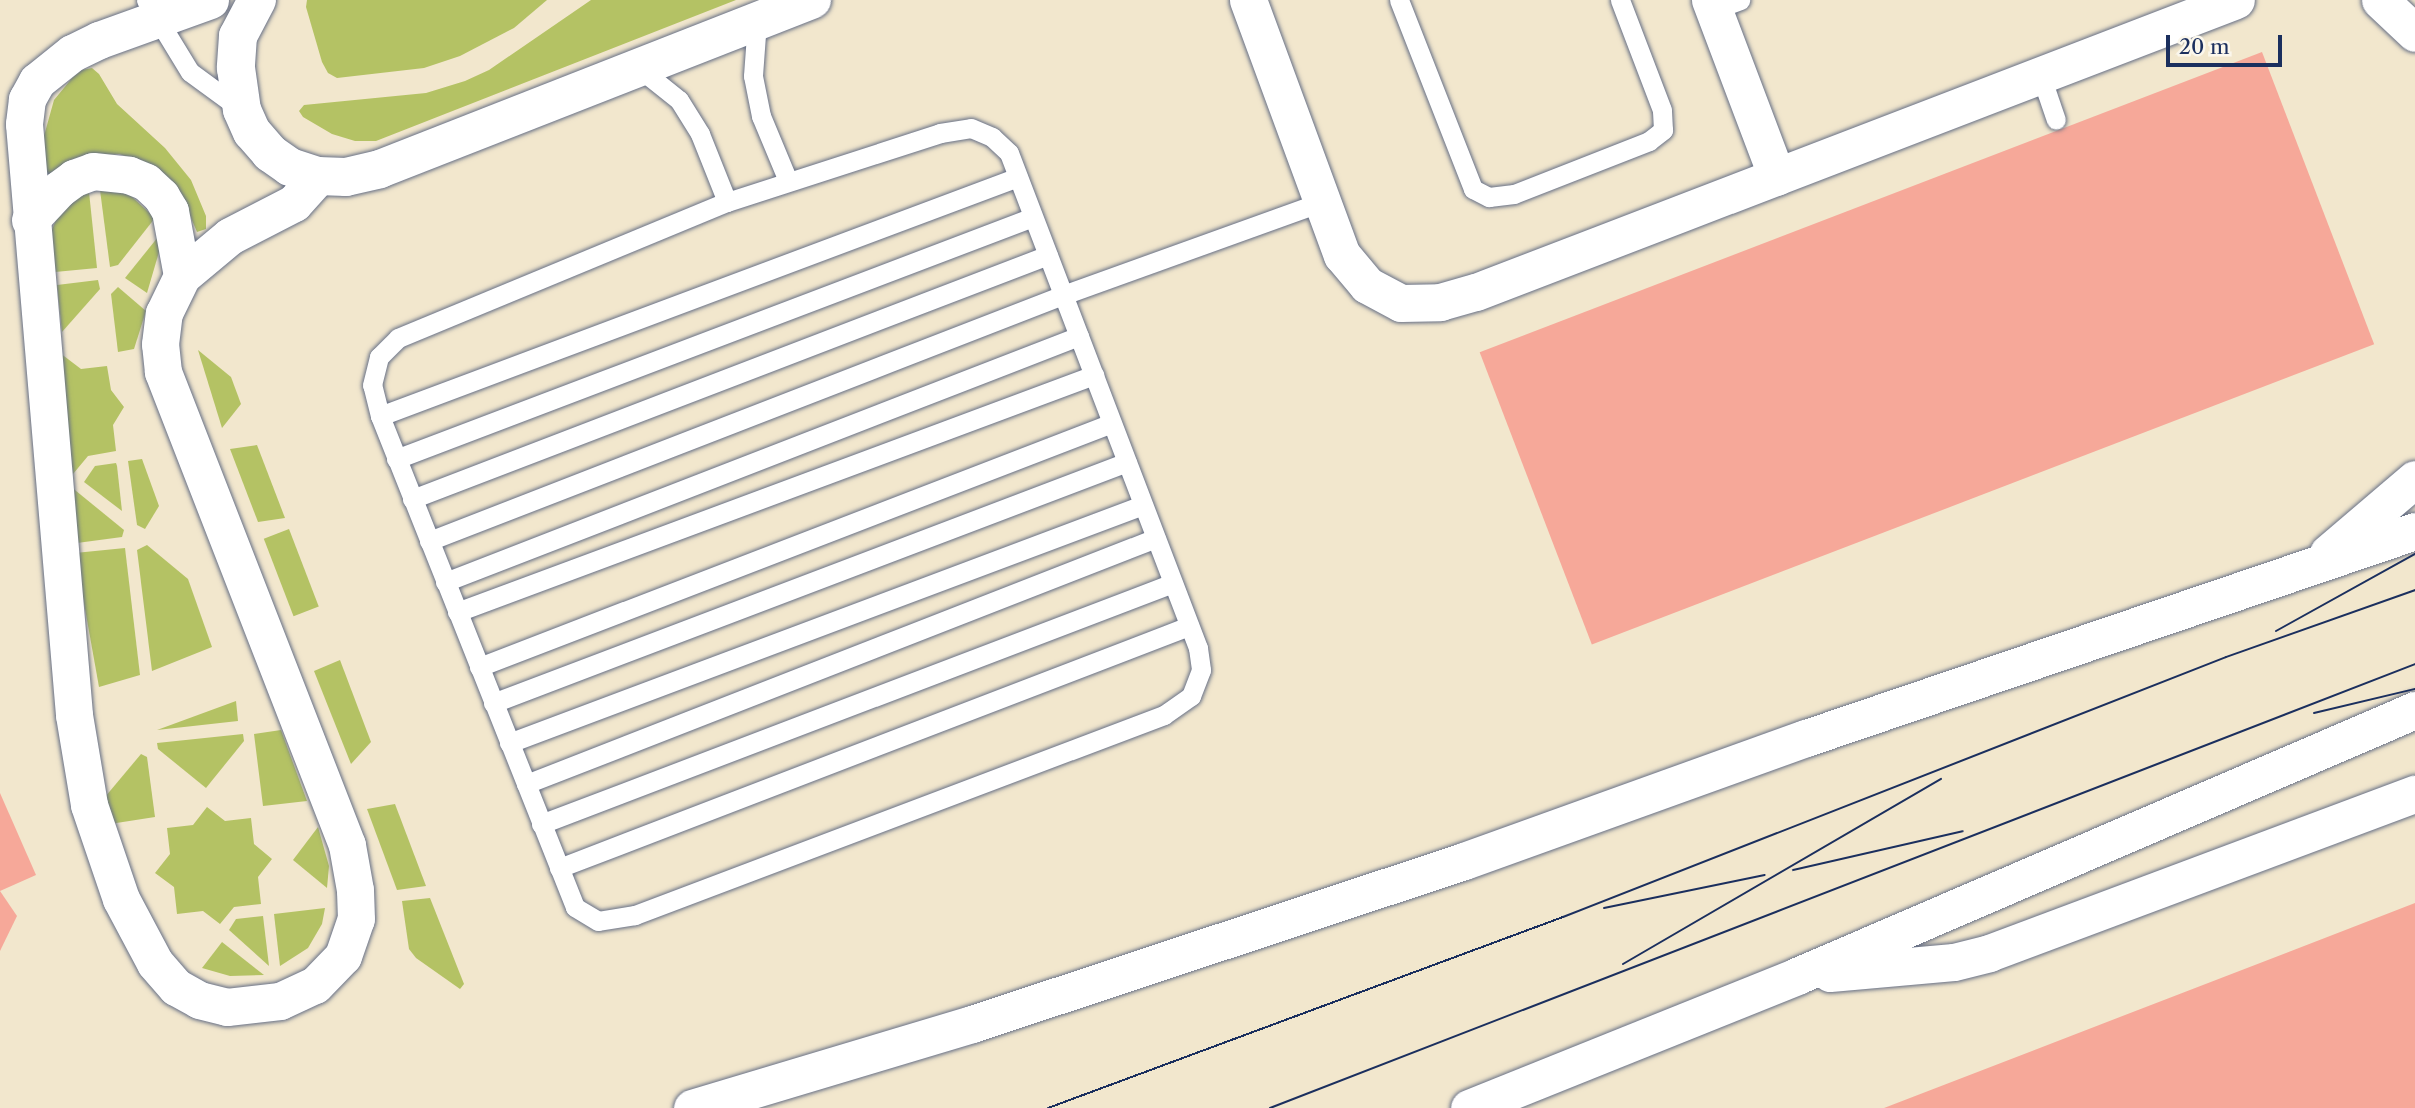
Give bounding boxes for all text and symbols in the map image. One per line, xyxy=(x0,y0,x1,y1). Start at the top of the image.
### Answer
scale bar xyxy=(2170,21,2286,65)
text: 20 m xyxy=(2179,34,2230,59)

